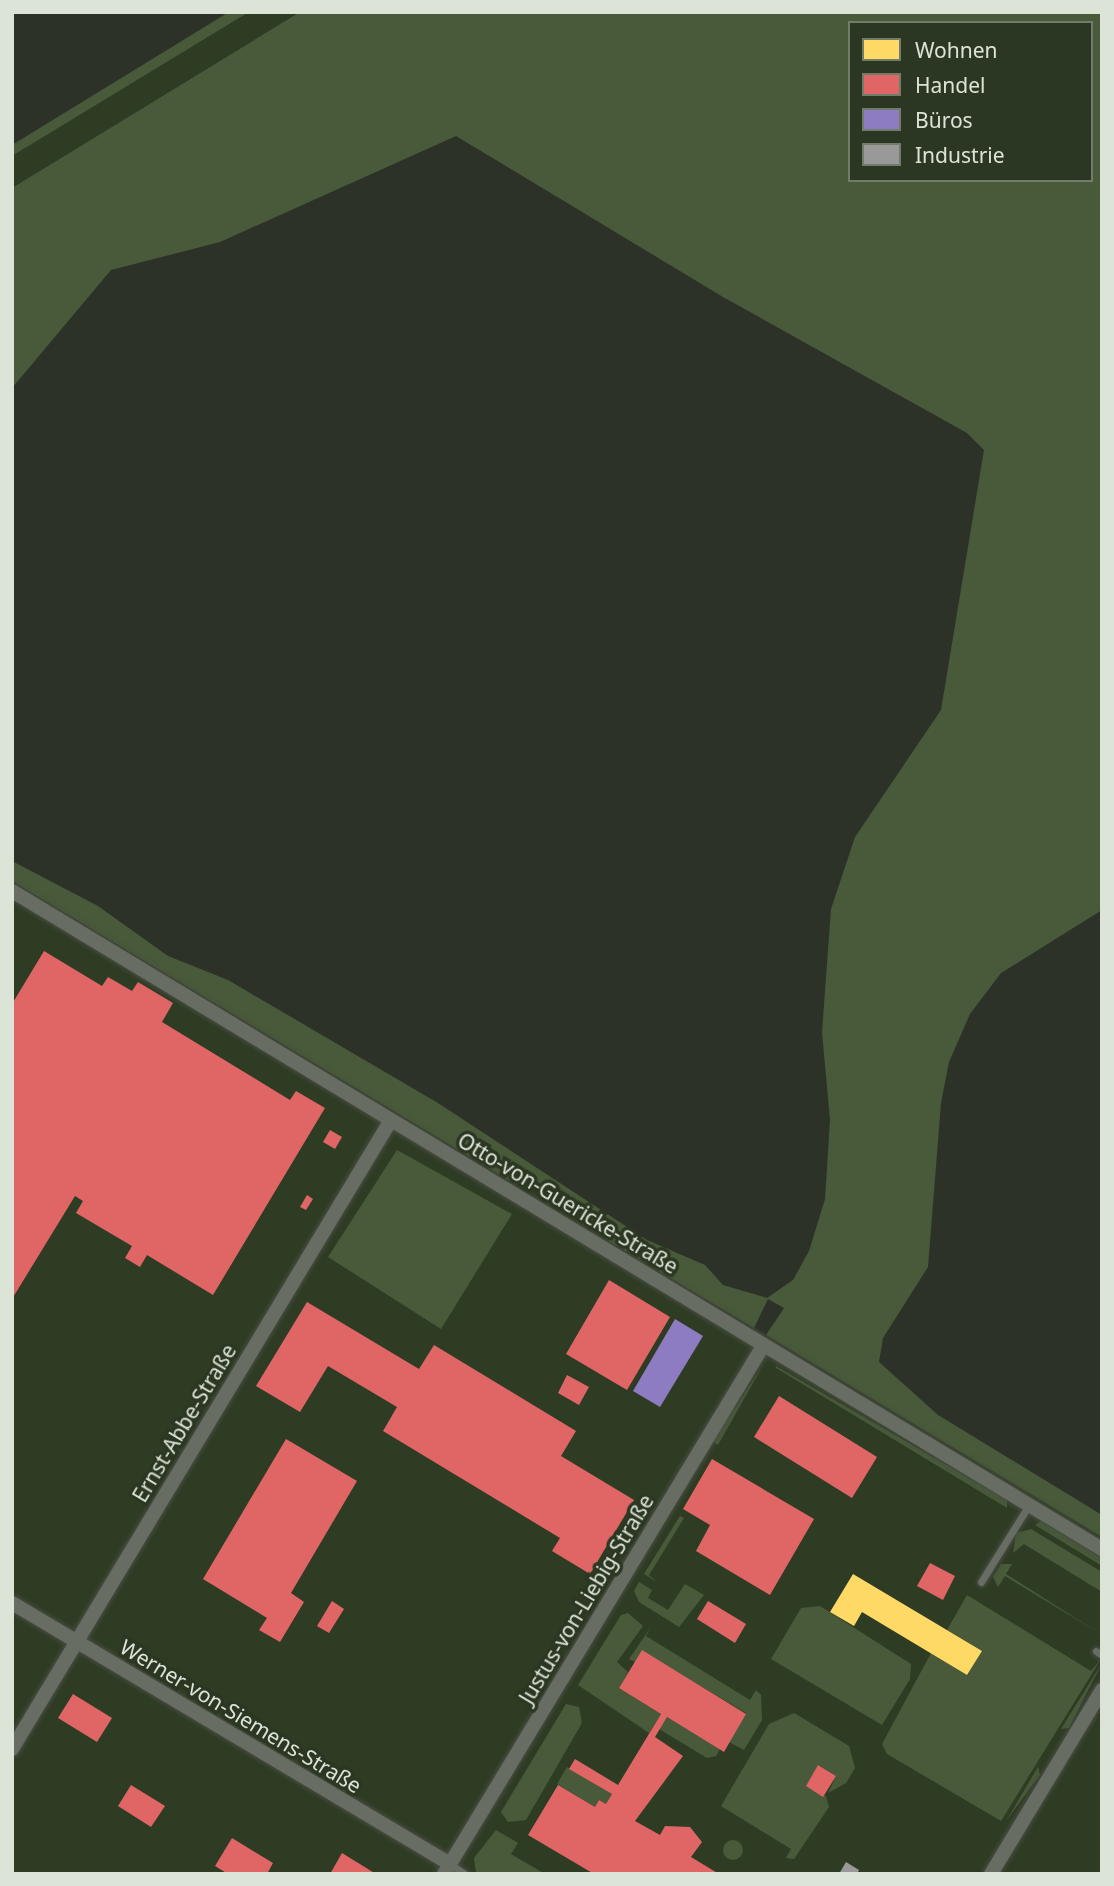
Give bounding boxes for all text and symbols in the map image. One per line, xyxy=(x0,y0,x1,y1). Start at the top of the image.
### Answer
legend xyxy=(848,21,1093,182)
text: Wohnen xyxy=(915,36,998,64)
text: Handel xyxy=(915,71,986,99)
text: Büros xyxy=(915,106,973,134)
text: Industrie xyxy=(915,141,1005,169)
street label: Otto-von-Guericke-Straße xyxy=(453,1127,683,1279)
street label: Ernst-Abbe-Straße xyxy=(127,1339,241,1507)
street label: Justus-von-Liebig-Straße xyxy=(513,1490,659,1708)
street label: Werner-von-Siemens-Straße xyxy=(116,1634,366,1798)

